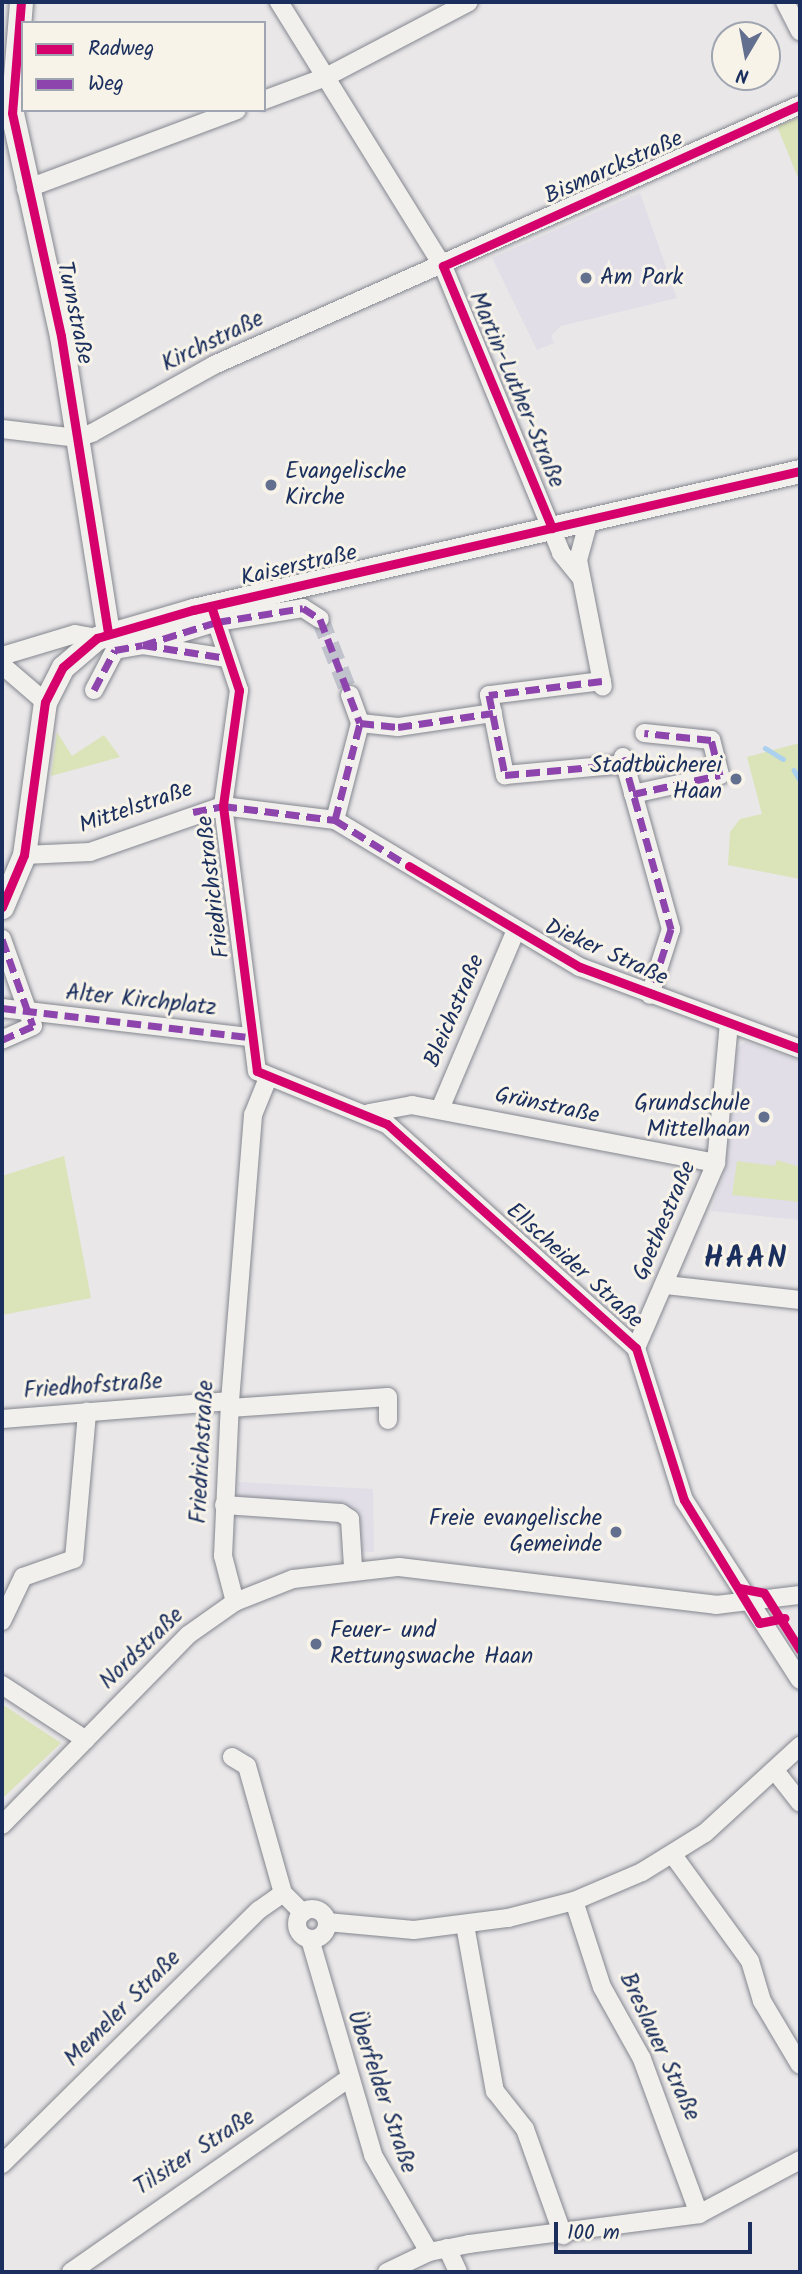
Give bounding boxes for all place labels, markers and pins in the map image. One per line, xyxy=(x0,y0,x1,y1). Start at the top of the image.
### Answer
place label: Am Park xyxy=(600,264,683,292)
marker: Am Park xyxy=(578,270,594,286)
place label: Evangelische Kirche xyxy=(285,458,406,512)
marker: Evangelische Kirche xyxy=(263,477,279,493)
place label: Stadtbücherei Haan xyxy=(590,752,722,806)
marker: Stadtbücherei Haan xyxy=(728,771,744,787)
place label: Grundschule Mittelhaan xyxy=(634,1090,750,1144)
marker: Grundschule Mittelhaan xyxy=(756,1109,772,1125)
place label: Freie evangelische Gemeinde xyxy=(429,1505,602,1559)
marker: Freie evangelische Gemeinde xyxy=(608,1524,624,1540)
place label: Feuer- und Rettungswache Haan xyxy=(330,1617,533,1671)
marker: Feuer- und Rettungswache Haan xyxy=(308,1636,324,1652)

